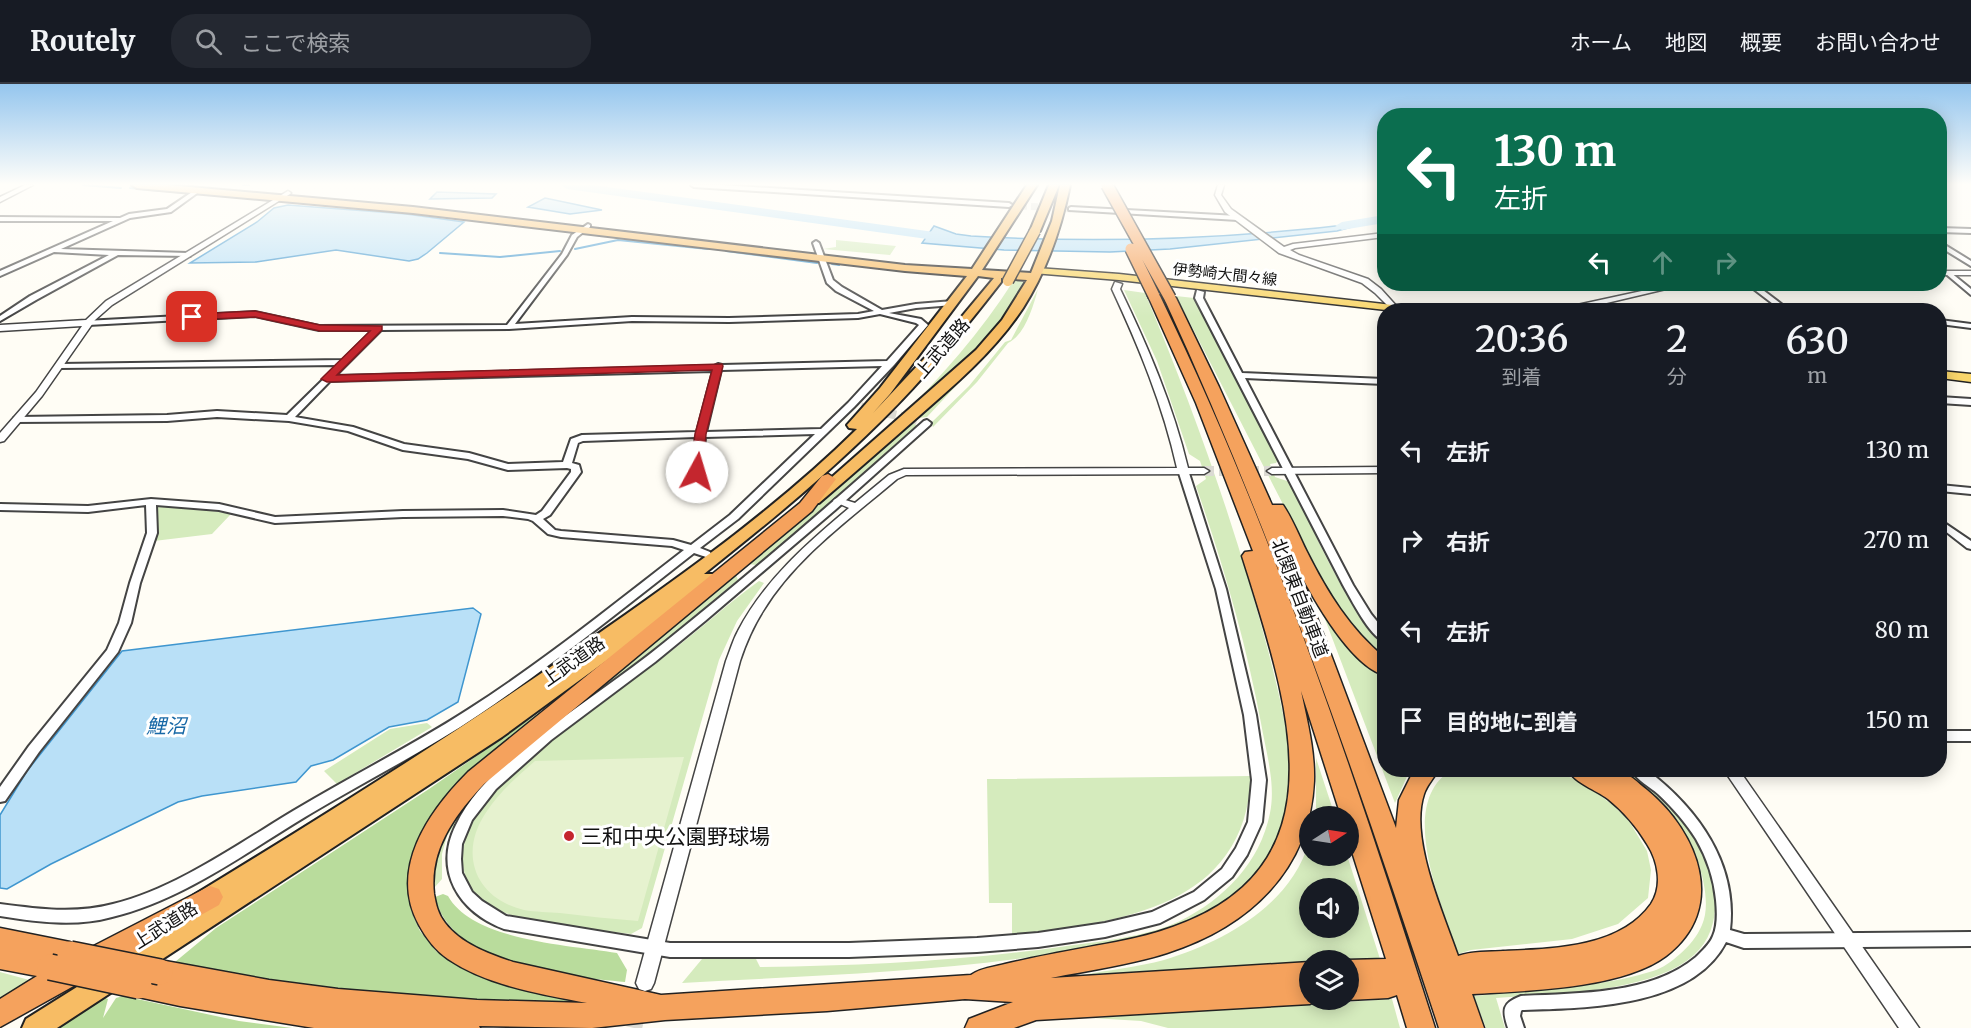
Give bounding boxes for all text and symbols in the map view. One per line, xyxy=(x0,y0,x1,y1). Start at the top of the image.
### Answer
search box xyxy=(171,14,591,68)
text: Routely xyxy=(30,23,135,59)
icon: search xyxy=(192,25,225,58)
text: ここで検索 xyxy=(240,29,350,57)
text: ホーム xyxy=(1570,29,1632,56)
text: 地図 xyxy=(1665,29,1707,56)
text: 概要 xyxy=(1740,29,1782,56)
text: お問い合わせ xyxy=(1815,29,1941,56)
text: 130 m xyxy=(1494,125,1616,177)
icon: left xyxy=(1395,132,1473,210)
text: 左折 xyxy=(1494,181,1548,215)
icon: left xyxy=(1583,246,1616,279)
icon: ahead xyxy=(1646,246,1679,279)
icon: right xyxy=(1709,246,1742,279)
street label: 伊勢崎大間々線 xyxy=(1172,259,1278,289)
pin xyxy=(166,291,217,342)
icon: arrive xyxy=(175,300,208,333)
street label: 上武道路 xyxy=(910,313,974,383)
text: 20:36 xyxy=(1475,317,1568,362)
text: 2 xyxy=(1666,317,1688,362)
text: 630 xyxy=(1786,319,1849,364)
text: m xyxy=(1807,363,1827,388)
text: 到着 xyxy=(1502,364,1542,389)
text: 分 xyxy=(1667,364,1687,389)
icon: left xyxy=(1395,434,1428,467)
text: 130 m xyxy=(1866,436,1929,464)
text: 左折 xyxy=(1446,438,1490,466)
position arrow xyxy=(665,440,729,504)
icon: right xyxy=(1395,524,1428,557)
text: 270 m xyxy=(1863,526,1929,554)
text: 右折 xyxy=(1446,528,1490,556)
street label: 北関東自動車道 xyxy=(1267,535,1333,661)
icon: left xyxy=(1395,614,1428,647)
text: 80 m xyxy=(1875,616,1929,644)
text: 左折 xyxy=(1446,618,1490,646)
street label: 上武道路 xyxy=(537,631,609,691)
icon: arrive xyxy=(1395,704,1428,737)
text: 150 m xyxy=(1866,706,1929,734)
text: 目的地に到着 xyxy=(1446,708,1578,736)
water label: 鯉沼 xyxy=(146,713,189,738)
north arrow xyxy=(1299,806,1359,866)
map controls xyxy=(1299,806,1359,1010)
place label: 三和中央公園野球場 xyxy=(581,823,770,850)
marker: 三和中央公園野球場 xyxy=(562,829,576,843)
button: sound xyxy=(1299,878,1359,938)
street label: 上武道路 xyxy=(128,896,202,954)
button: layers xyxy=(1299,950,1359,1010)

